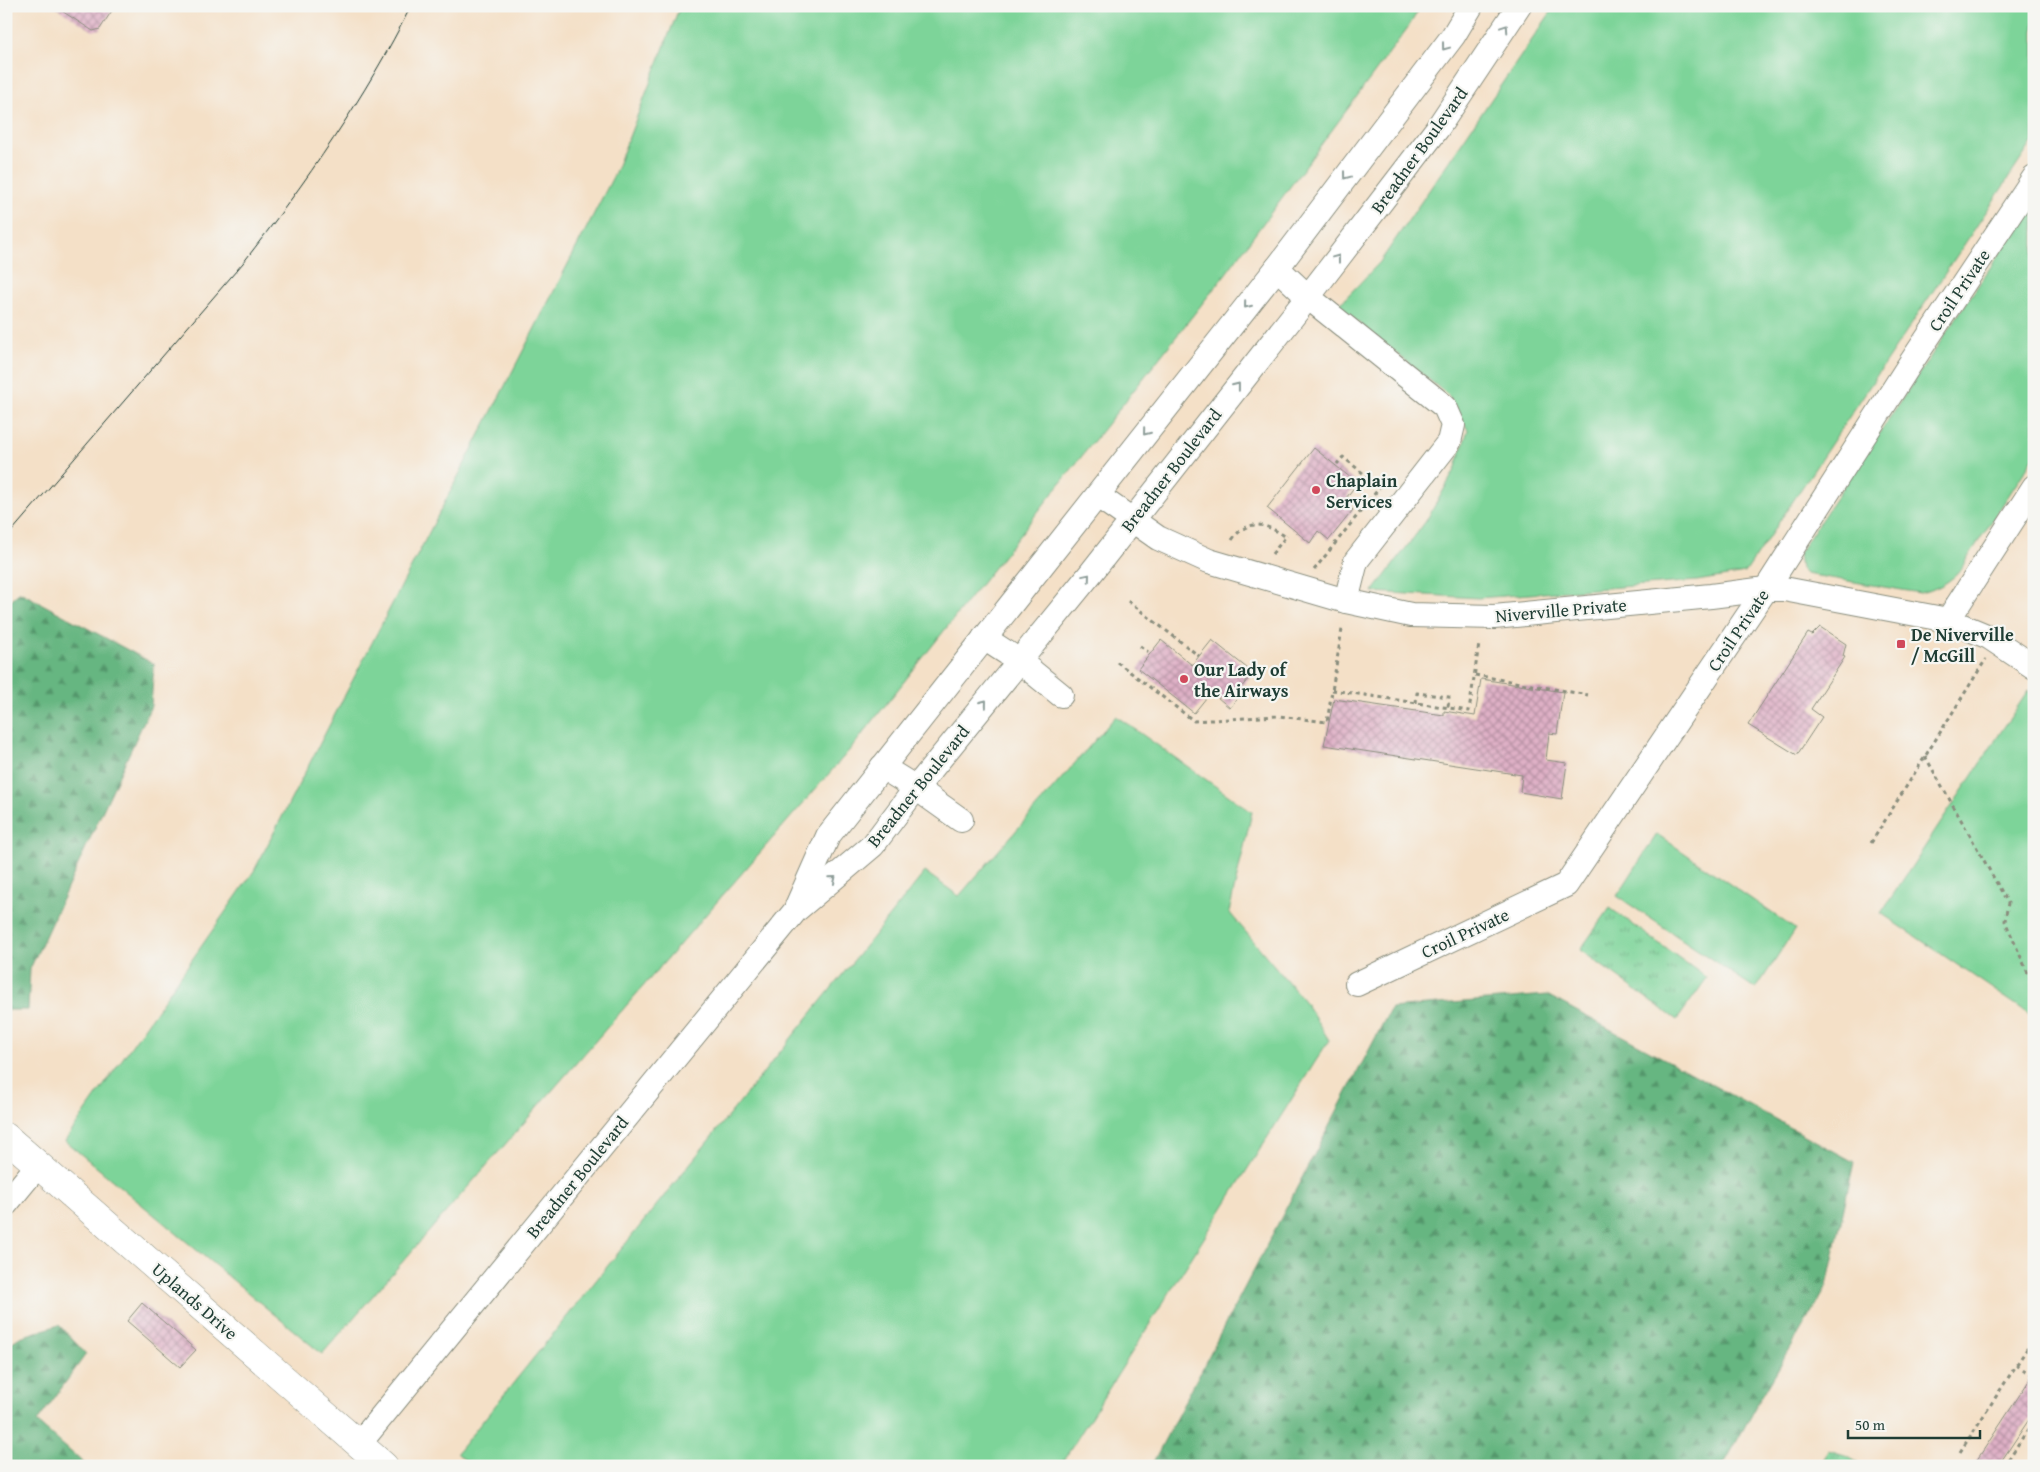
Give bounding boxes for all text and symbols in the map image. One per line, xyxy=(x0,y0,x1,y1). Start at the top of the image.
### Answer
one-way arrow xyxy=(1499,24,1508,34)
one-way arrow xyxy=(1442,41,1450,50)
street label: Breadner Boulevard xyxy=(1364,81,1474,219)
one-way arrow xyxy=(1344,170,1352,179)
street label: Croil Private xyxy=(1921,243,1997,337)
one-way arrow xyxy=(1332,255,1340,264)
one-way arrow xyxy=(1245,299,1253,308)
one-way arrow xyxy=(1231,382,1240,392)
street label: Breadner Boulevard xyxy=(1114,402,1228,538)
one-way arrow xyxy=(1143,426,1151,435)
place label: Chaplain Services xyxy=(1326,467,1398,515)
marker: Chaplain Services xyxy=(1310,484,1322,496)
one-way arrow xyxy=(1081,574,1090,583)
street label: Croil Private xyxy=(1700,583,1776,677)
street label: Niverville Private xyxy=(1494,591,1628,629)
place label: De Niverville / McGill xyxy=(1911,621,2014,669)
marker: De Niverville / McGill xyxy=(1895,638,1907,650)
place label: Our Lady of the Airways xyxy=(1194,656,1289,704)
marker: Our Lady of the Airways xyxy=(1178,673,1190,685)
one-way arrow xyxy=(978,700,986,709)
street label: Breadner Boulevard xyxy=(860,719,976,853)
one-way arrow xyxy=(827,876,836,884)
street label: Croil Private xyxy=(1417,901,1513,965)
street label: Breadner Boulevard xyxy=(519,1110,635,1244)
street label: Uplands Drive xyxy=(146,1256,244,1346)
scale bar xyxy=(1848,1407,1980,1439)
text: 50 m xyxy=(1855,1414,1886,1435)

